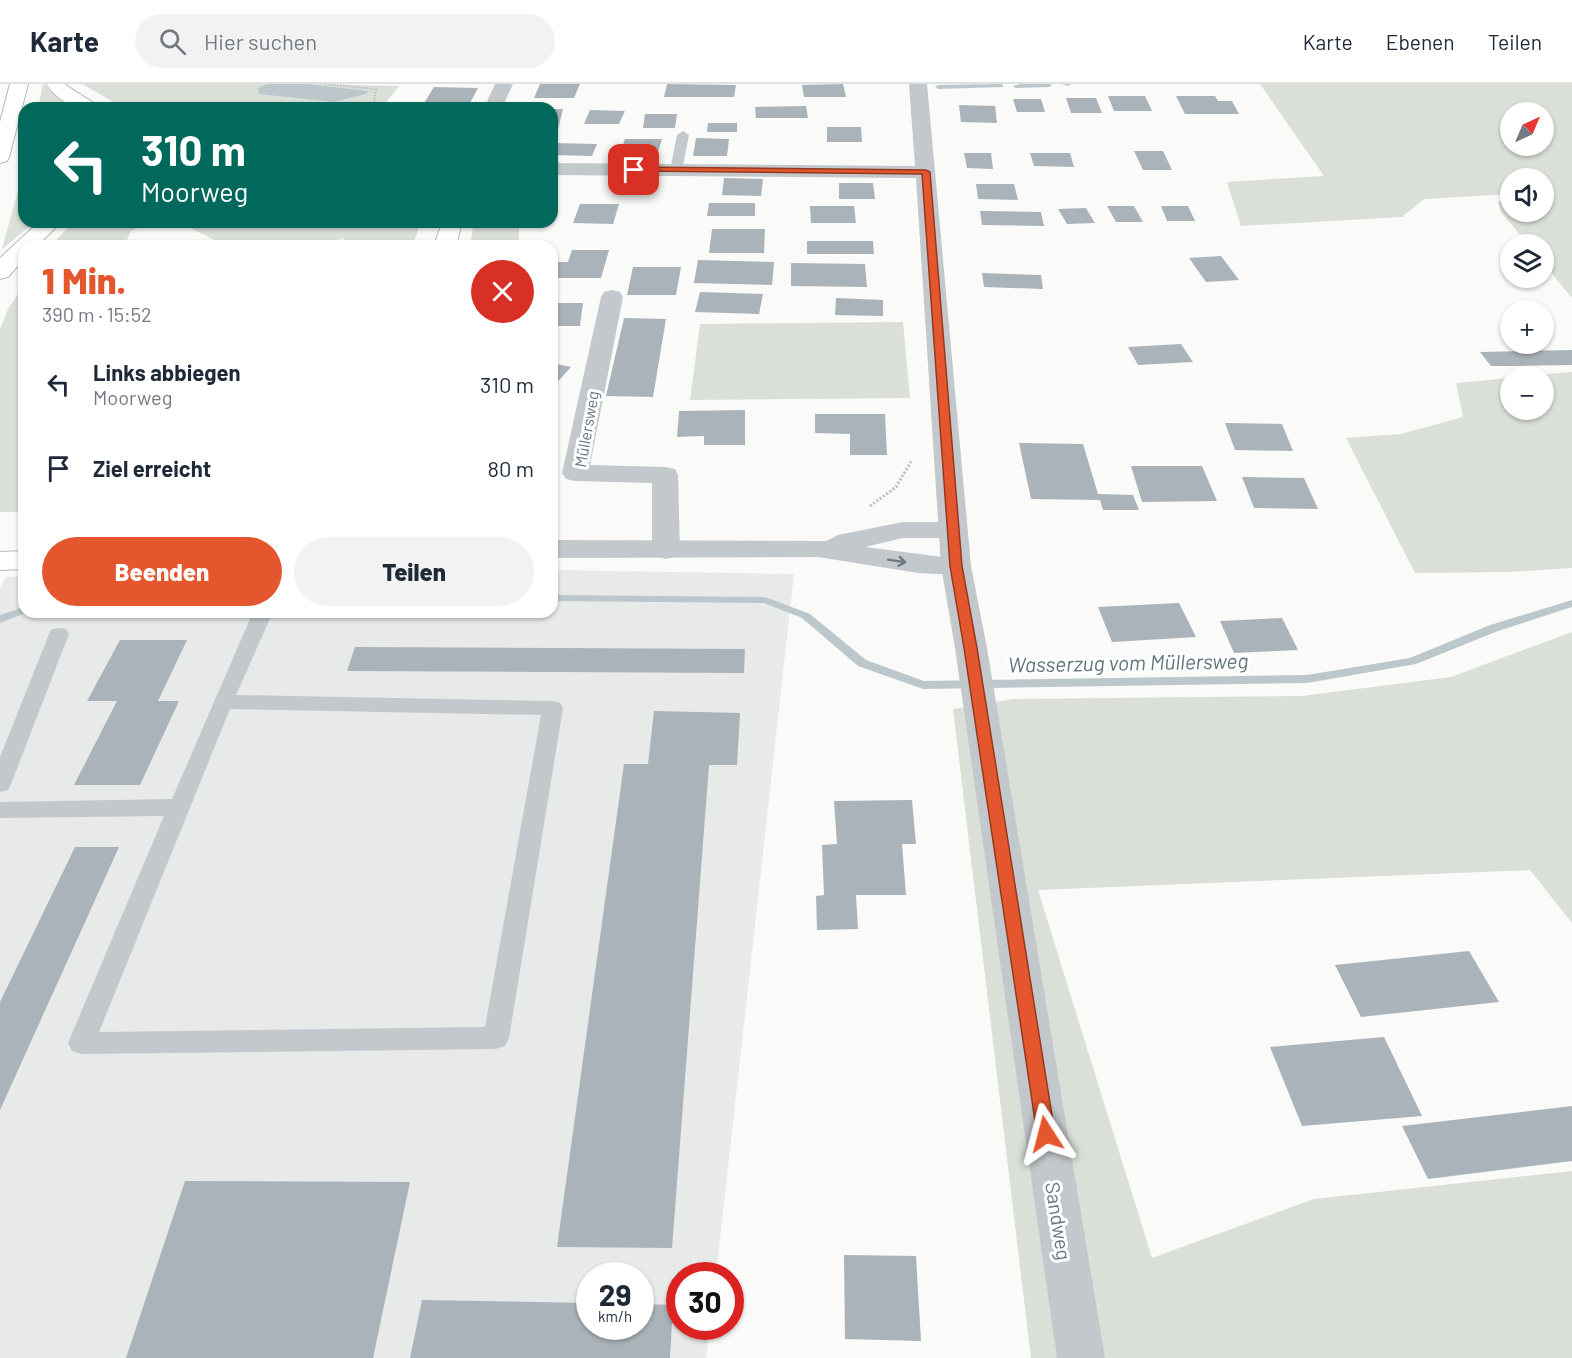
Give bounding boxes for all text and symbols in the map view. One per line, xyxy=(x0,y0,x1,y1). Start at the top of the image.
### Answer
search box xyxy=(135,14,555,68)
text: Karte xyxy=(30,24,99,58)
icon: search xyxy=(156,25,189,58)
text: Hier suchen xyxy=(204,28,317,54)
text: Karte xyxy=(1303,29,1353,54)
text: Ebenen xyxy=(1386,29,1455,54)
text: Teilen xyxy=(1488,29,1542,54)
north arrow xyxy=(1500,102,1554,156)
map controls xyxy=(1500,102,1554,420)
text: 310 m xyxy=(141,124,246,174)
icon: left xyxy=(42,126,120,204)
pin xyxy=(608,144,659,195)
icon: arrive xyxy=(617,153,650,186)
button: sound xyxy=(1500,168,1554,222)
text: Moorweg xyxy=(141,175,248,207)
button: layers xyxy=(1500,234,1554,288)
text: 1 Min. xyxy=(42,258,126,301)
button: close xyxy=(471,260,534,323)
button: + xyxy=(1500,300,1554,354)
text: 390 m · 15:52 xyxy=(42,302,152,326)
text: Links abbiegen xyxy=(93,359,241,385)
button: − xyxy=(1500,366,1554,420)
icon: left xyxy=(42,368,75,401)
text: 310 m xyxy=(480,371,534,397)
text: Moorweg xyxy=(93,385,172,409)
street label: Müllersweg xyxy=(570,389,602,469)
icon: arrive xyxy=(42,452,75,485)
text: Ziel erreicht xyxy=(93,455,211,481)
text: 80 m xyxy=(488,455,534,481)
button: Beenden xyxy=(42,537,282,606)
button: Teilen xyxy=(294,537,534,606)
one-way arrow xyxy=(886,555,906,566)
water label: Wasserzug vom Müllersweg xyxy=(1008,647,1248,677)
position arrow xyxy=(1014,1102,1078,1166)
street label: Sandweg xyxy=(1041,1180,1077,1262)
speed limit sign: 30 xyxy=(666,1262,744,1340)
text: 29 xyxy=(599,1276,631,1312)
text: km/h xyxy=(598,1307,632,1325)

